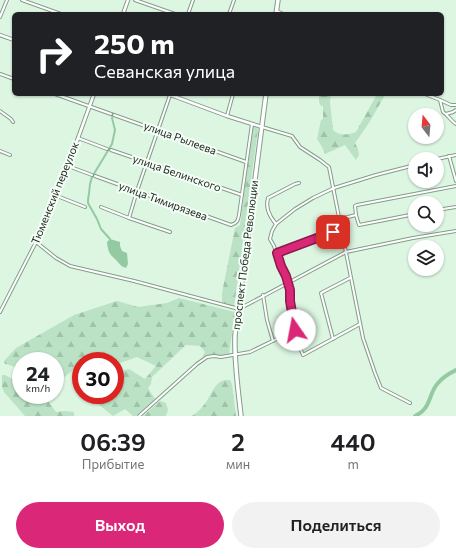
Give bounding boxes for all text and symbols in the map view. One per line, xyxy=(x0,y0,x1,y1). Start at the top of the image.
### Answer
text: 250 m xyxy=(94,26,175,60)
icon: right xyxy=(28,28,80,80)
text: Севанская улица xyxy=(94,60,235,82)
north arrow xyxy=(408,108,444,144)
map controls xyxy=(408,108,444,276)
street label: улица Рылеева xyxy=(142,118,218,157)
street label: Тюменский переулок xyxy=(28,140,81,246)
street label: улица Белинского xyxy=(131,151,224,194)
button: sound xyxy=(408,152,444,188)
street label: улица Тимирязева xyxy=(117,178,209,223)
street label: проспект Победа Революции xyxy=(229,179,260,331)
button: search xyxy=(408,196,444,232)
pin xyxy=(316,215,350,249)
icon: arrive xyxy=(322,221,344,243)
button: layers xyxy=(408,240,444,276)
position arrow xyxy=(274,309,316,351)
speed limit sign: 30 xyxy=(72,352,124,404)
text: 24 xyxy=(26,361,50,385)
text: km/h xyxy=(26,382,50,394)
text: 06:39 xyxy=(80,427,146,456)
text: 2 xyxy=(231,427,245,456)
text: 440 xyxy=(331,427,376,456)
text: Прибытие xyxy=(82,456,144,472)
text: мин xyxy=(226,456,250,472)
text: m xyxy=(347,456,359,472)
button: Выход xyxy=(16,502,224,548)
button: Поделиться xyxy=(232,502,440,548)

